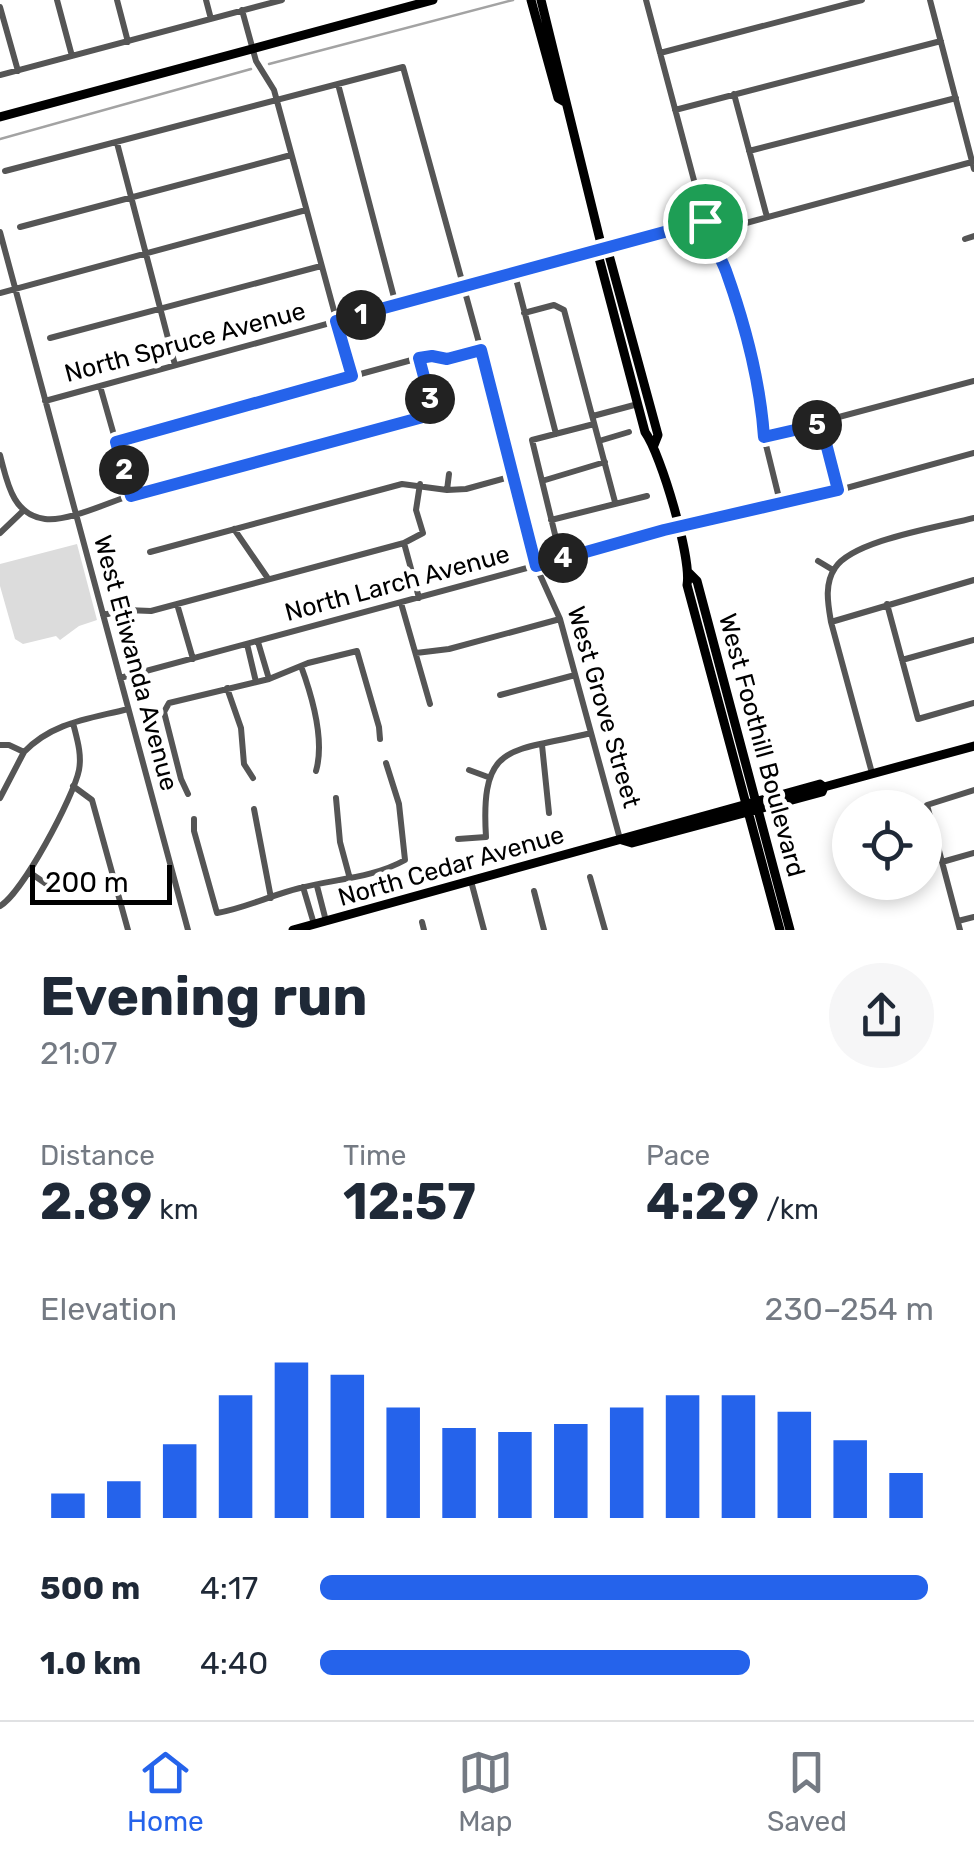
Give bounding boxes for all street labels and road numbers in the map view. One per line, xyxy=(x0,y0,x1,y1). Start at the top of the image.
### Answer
street label: North Spruce Avenue xyxy=(61,296,309,388)
street label: West Etiwanda Avenue xyxy=(88,532,184,794)
street label: North Larch Avenue xyxy=(281,539,513,627)
street label: West Grove Street xyxy=(561,603,647,811)
street label: West Foothill Boulevard xyxy=(713,610,811,880)
street label: North Cedar Avenue xyxy=(335,820,567,912)

